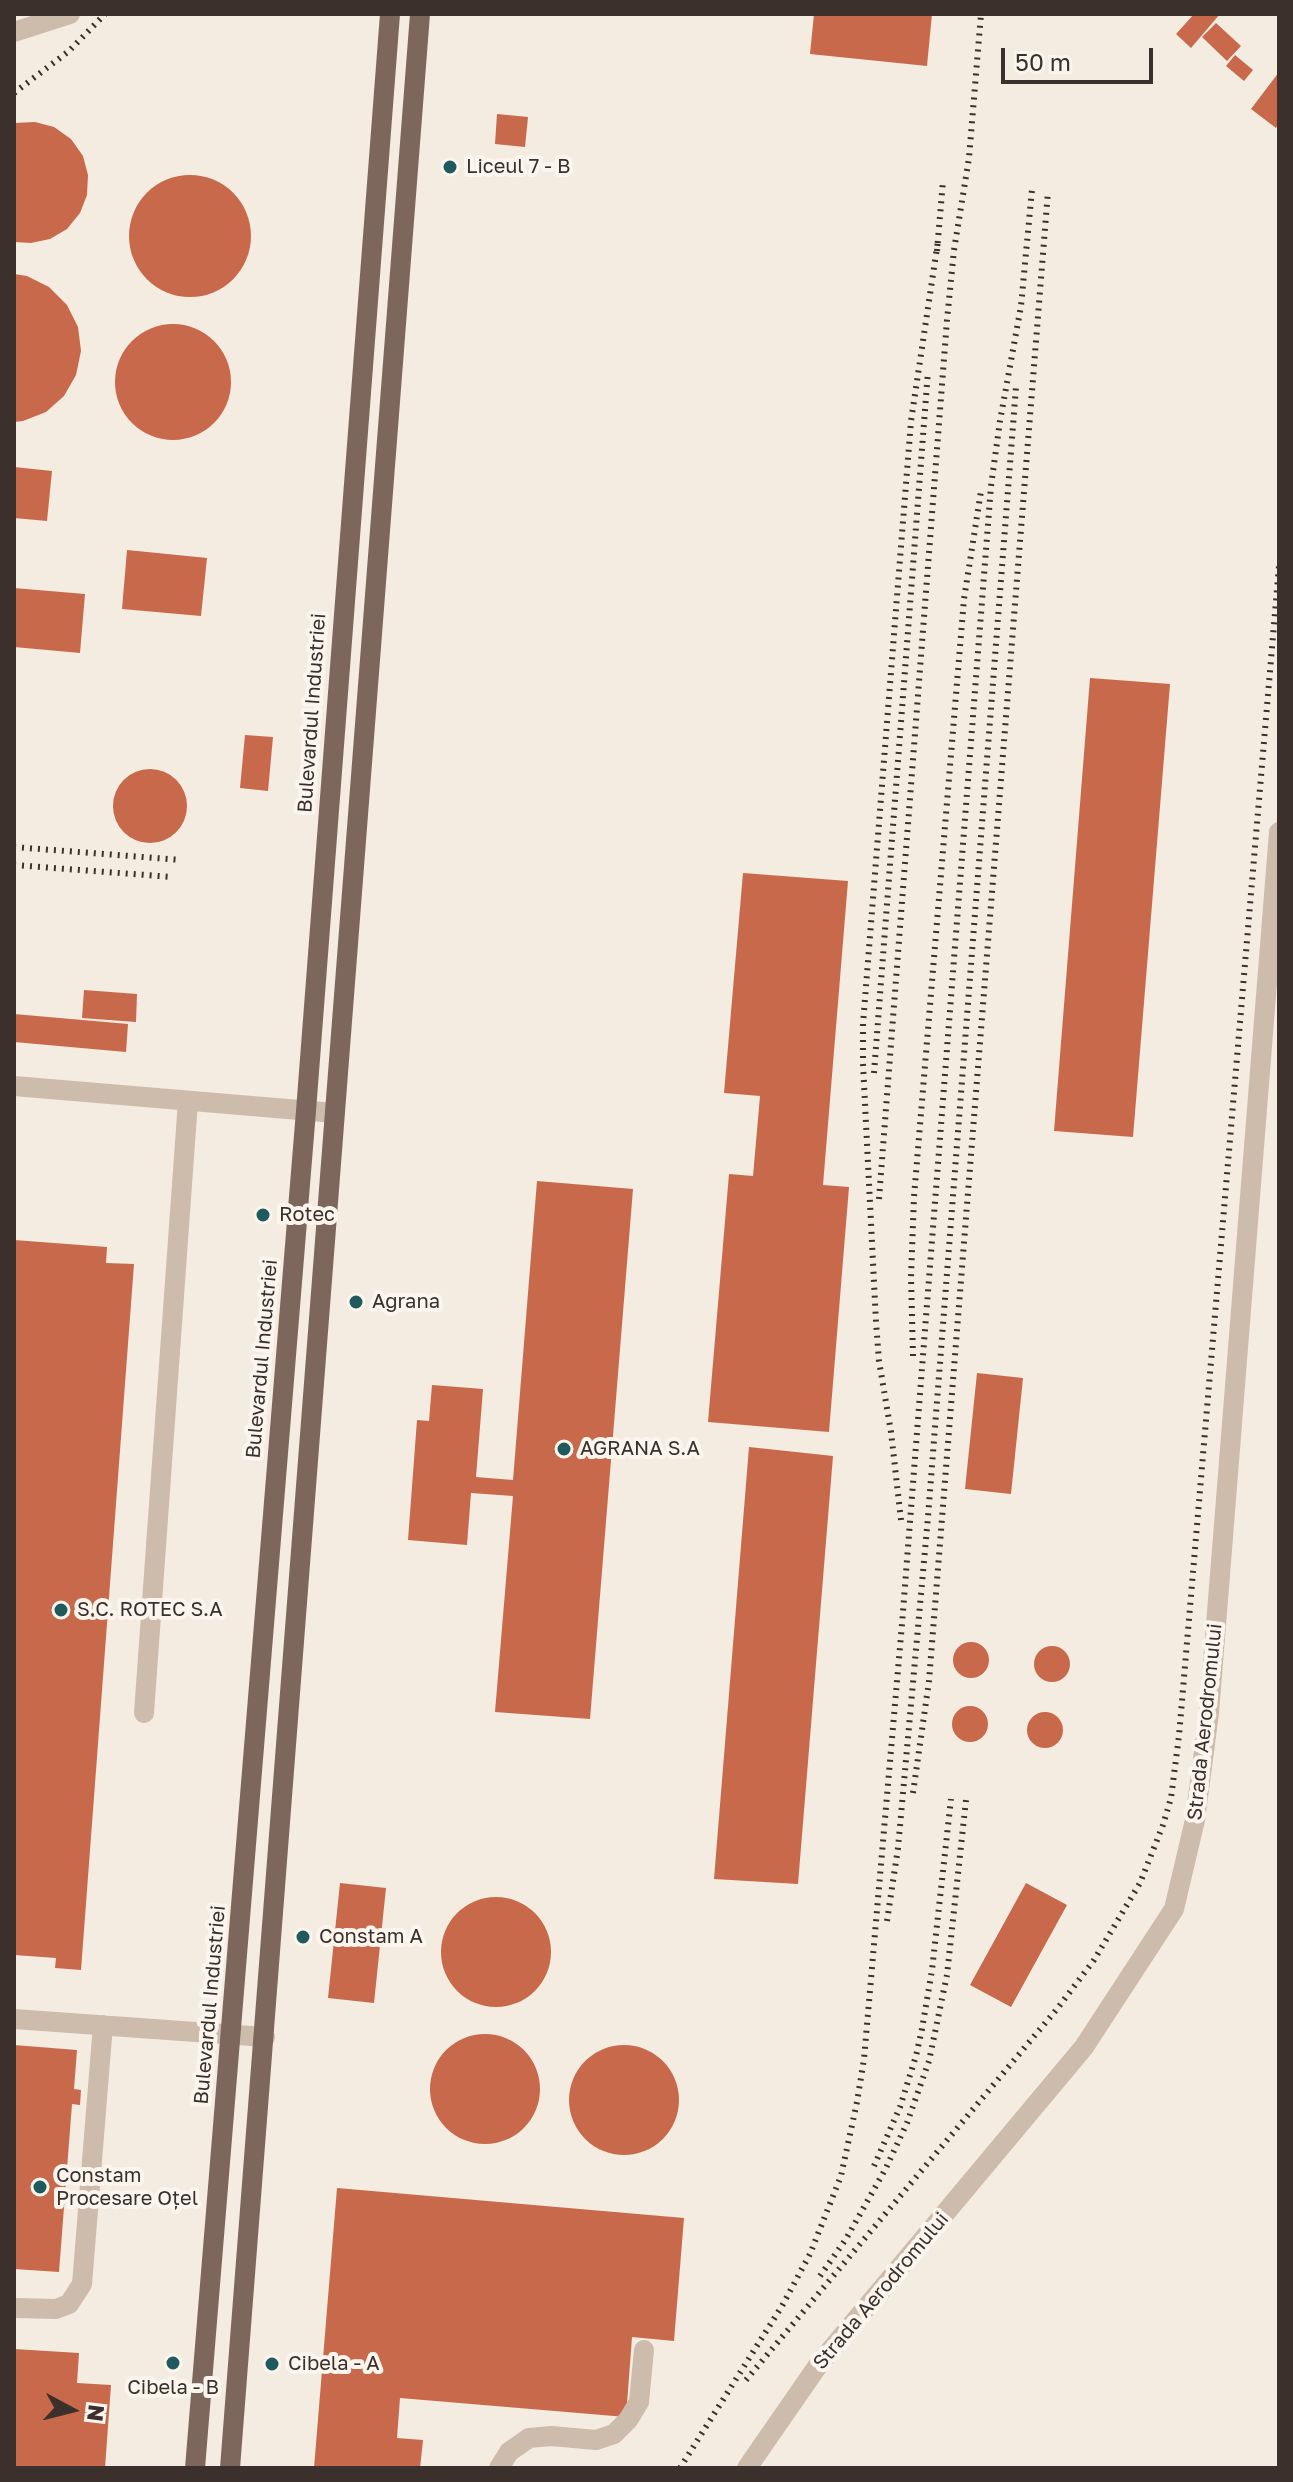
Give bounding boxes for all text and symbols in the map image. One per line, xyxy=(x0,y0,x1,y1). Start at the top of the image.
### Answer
scale bar xyxy=(1005,32,1157,82)
text: 50 m xyxy=(1015,47,1071,76)
place label: Liceul 7 - B xyxy=(466,155,570,179)
marker: Liceul 7 - B xyxy=(441,158,459,176)
street label: Bulevardul Industriei xyxy=(293,612,331,814)
place label: Rotec xyxy=(279,1203,335,1227)
marker: Rotec xyxy=(254,1206,272,1224)
street label: Bulevardul Industriei xyxy=(241,1258,283,1460)
place label: Agrana xyxy=(372,1290,440,1314)
marker: Agrana xyxy=(347,1293,365,1311)
place label: AGRANA S.A xyxy=(580,1437,700,1461)
marker: AGRANA S.A xyxy=(555,1440,573,1458)
place label: S.C. ROTEC S.A xyxy=(77,1598,223,1622)
marker: S.C. ROTEC S.A xyxy=(52,1601,70,1619)
street label: Strada Aerodromului xyxy=(1183,1622,1227,1822)
street label: Bulevardul Industriei xyxy=(189,1904,231,2106)
place label: Constam A xyxy=(319,1925,423,1949)
marker: Constam A xyxy=(294,1928,312,1946)
place label: Constam Procesare Oțel xyxy=(56,2164,198,2211)
marker: Constam Procesare Oțel xyxy=(31,2178,49,2196)
street label: Strada Aerodromului xyxy=(808,2208,954,2374)
place label: Cibela - A xyxy=(288,2352,380,2376)
marker: Cibela - B xyxy=(164,2354,182,2372)
marker: Cibela - A xyxy=(263,2355,281,2373)
north arrow xyxy=(32,2370,112,2450)
place label: Cibela - B xyxy=(127,2376,219,2400)
text: N xyxy=(82,2403,111,2423)

